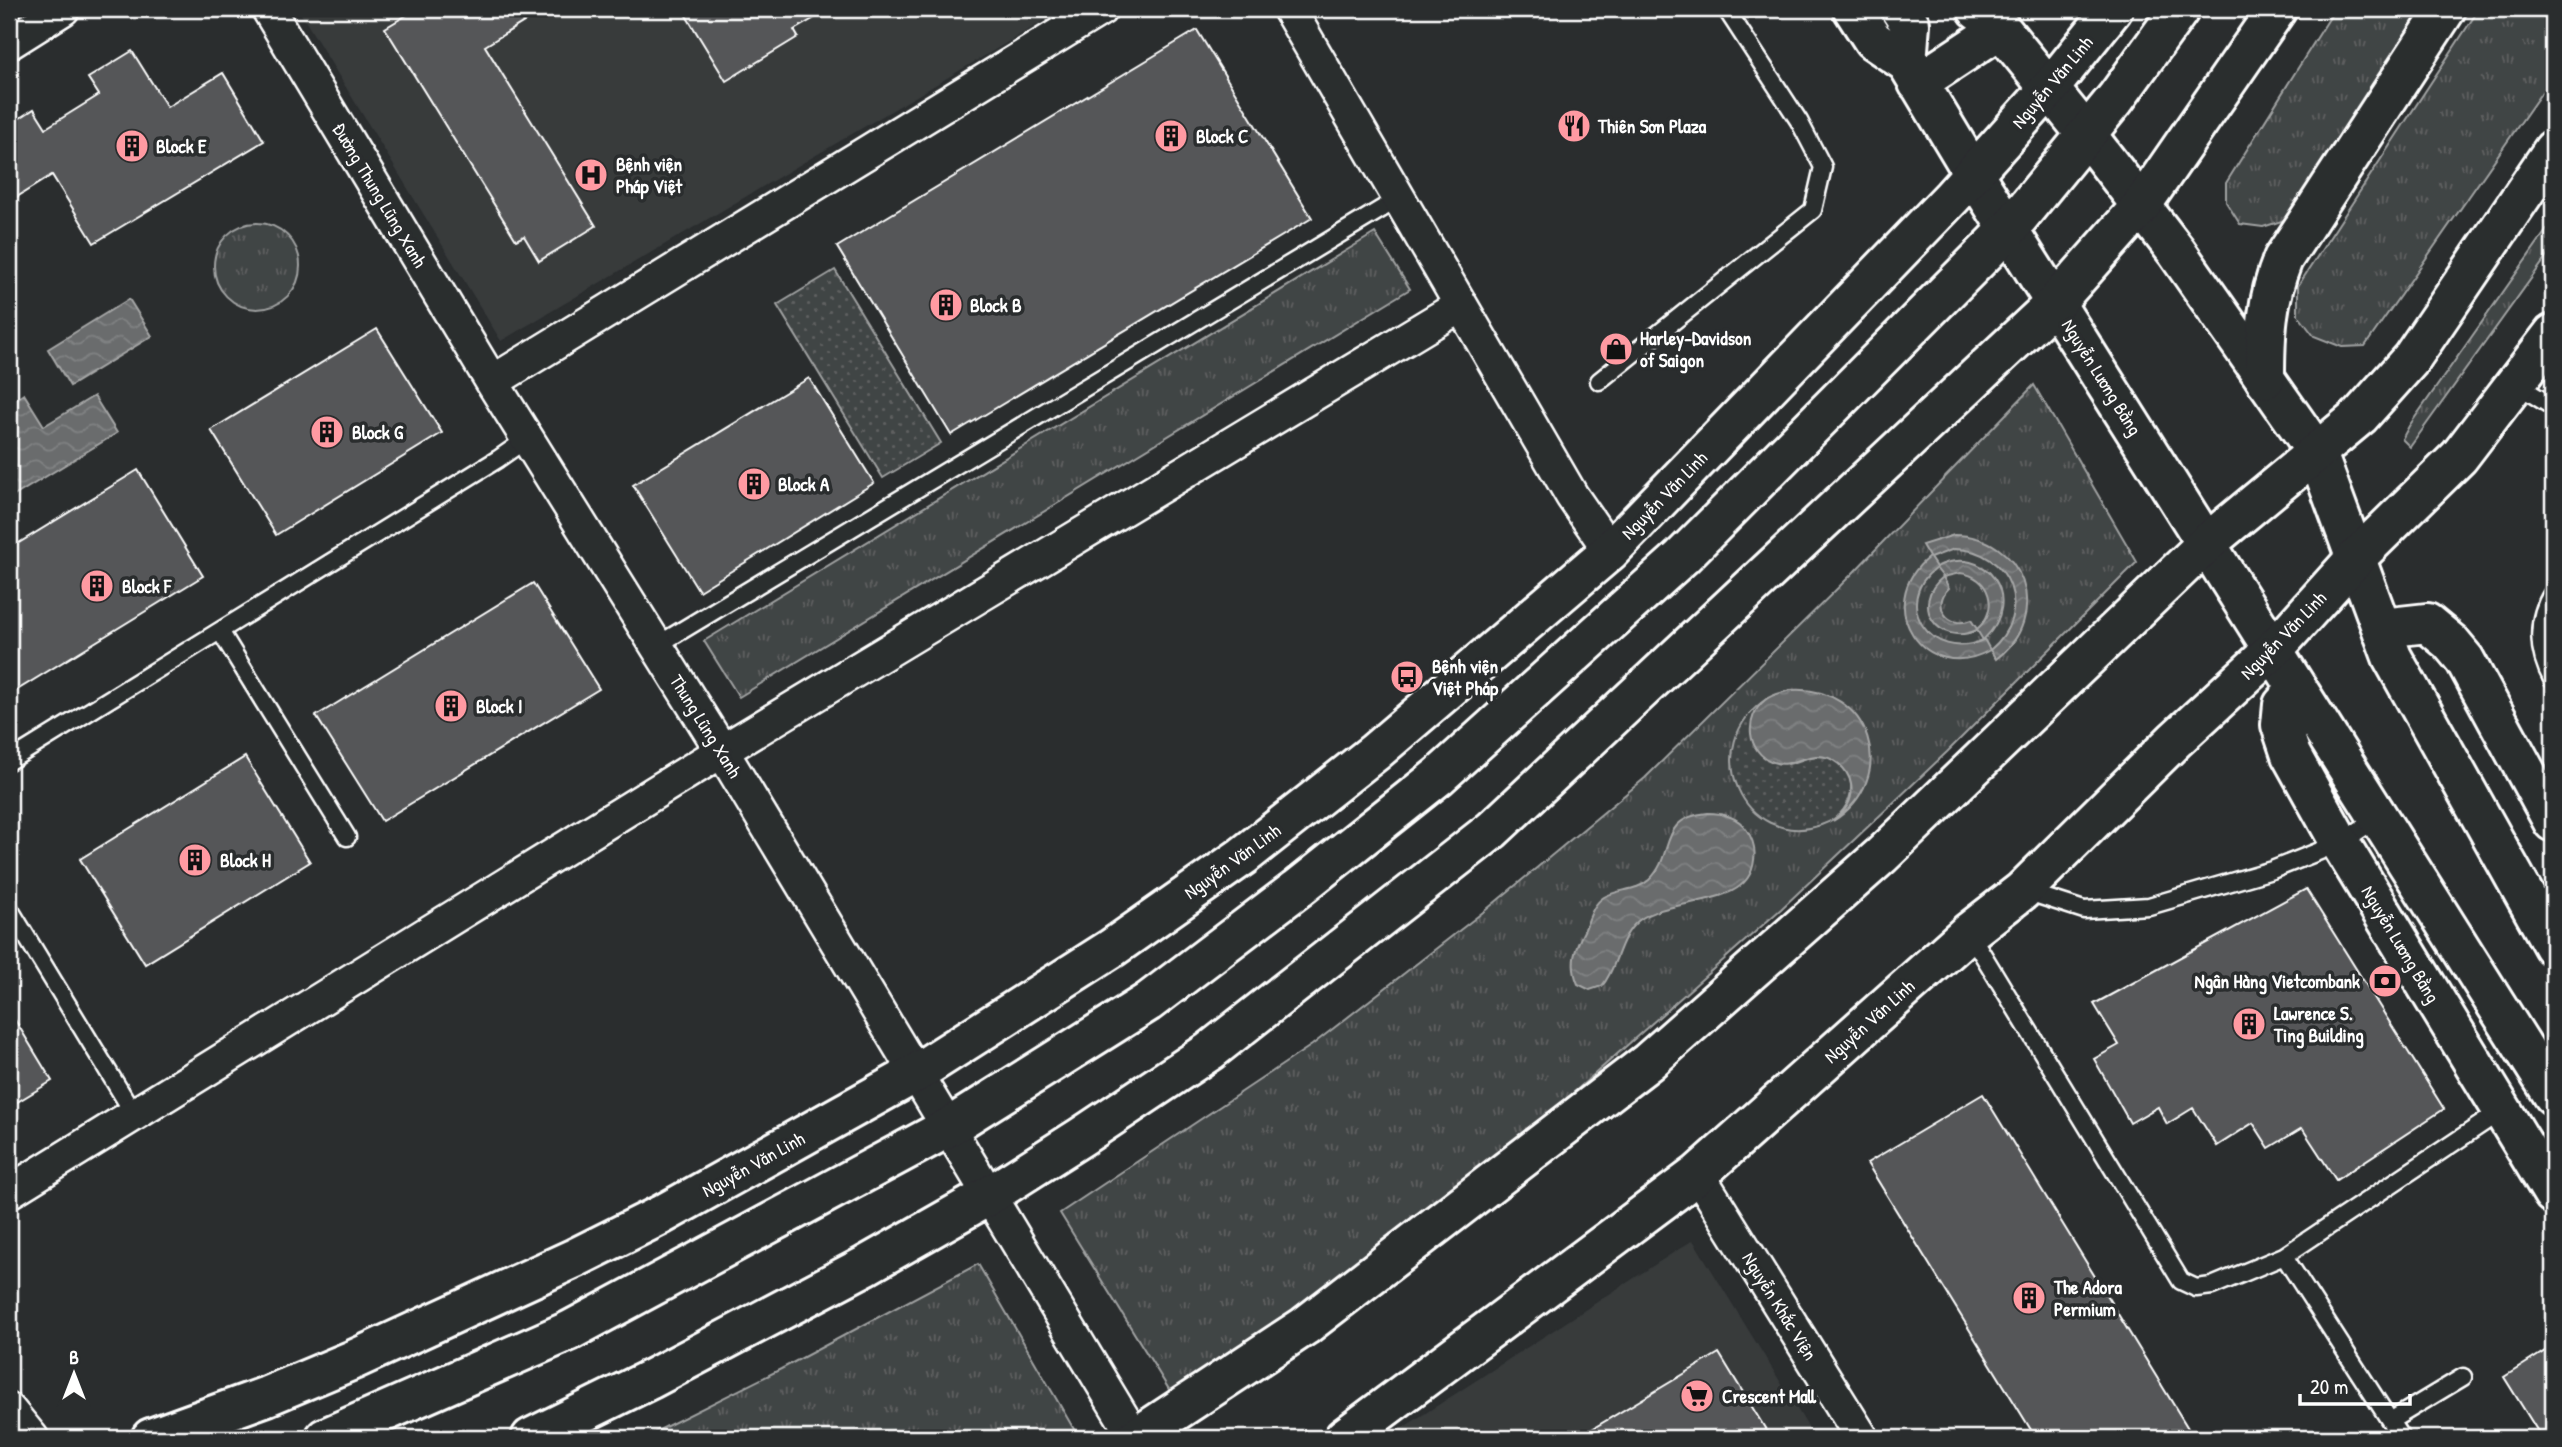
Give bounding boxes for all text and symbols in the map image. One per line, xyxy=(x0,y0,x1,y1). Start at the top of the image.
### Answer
street label: Nguyễn Văn Linh xyxy=(2005,30,2099,134)
restaurant icon: Thiên Sơn Plaza xyxy=(1555,107,1593,145)
place label: Thiên Sơn Plaza xyxy=(1597,113,1707,139)
building icon: Block C xyxy=(1152,117,1190,155)
street label: Đường Thung Lũng Xanh xyxy=(326,118,434,272)
place label: Block C xyxy=(1196,123,1248,149)
building icon: Block E xyxy=(113,127,151,165)
place label: Block E xyxy=(156,133,207,159)
place label: Bệnh viện Pháp Việt xyxy=(616,151,684,200)
hospital icon: Bệnh viện Pháp Việt xyxy=(572,156,610,194)
building icon: Block B xyxy=(927,286,965,324)
place label: Block B xyxy=(970,292,1022,318)
street label: Nguyễn Lương Bằng xyxy=(2056,314,2148,440)
place label: Harley-Davidson of Saigon xyxy=(1640,325,1752,374)
shop icon: Harley-Davidson of Saigon xyxy=(1597,330,1635,368)
building icon: Block G xyxy=(308,413,346,451)
place label: Block G xyxy=(352,419,404,445)
street label: Nguyễn Văn Linh xyxy=(1615,445,1713,545)
building icon: Block A xyxy=(735,465,773,503)
place label: Block A xyxy=(778,471,830,497)
building icon: Block F xyxy=(78,567,116,605)
place label: Block F xyxy=(122,573,172,599)
street label: Nguyễn Văn Linh xyxy=(2234,585,2332,685)
place label: Bệnh viện Việt Pháp xyxy=(1432,653,1499,702)
bus stop icon: Bệnh viện Việt Pháp xyxy=(1388,658,1426,696)
street label: Thung Lũng Xanh xyxy=(664,669,748,783)
building icon: Block I xyxy=(432,687,470,725)
place label: Block I xyxy=(476,693,522,719)
street label: Nguyễn Văn Linh xyxy=(1178,817,1286,905)
building icon: Block H xyxy=(176,841,214,879)
place label: Block H xyxy=(220,847,271,873)
street label: Nguyễn Lương Bằng xyxy=(2356,880,2446,1008)
bank icon: Ngân Hàng Vietcombank xyxy=(2366,962,2404,1000)
place label: Ngân Hàng Vietcombank xyxy=(2195,968,2360,995)
street label: Nguyễn Văn Linh xyxy=(1818,973,1920,1069)
place label: Lawrence S. Ting Building xyxy=(2273,1000,2364,1049)
building icon: Lawrence S. Ting Building xyxy=(2230,1005,2268,1043)
street label: Nguyễn Văn Linh xyxy=(697,1125,809,1203)
street label: Nguyễn Khắc Viện xyxy=(1736,1247,1824,1365)
place label: The Adora Permium xyxy=(2053,1274,2122,1322)
building icon: The Adora Permium xyxy=(2010,1279,2048,1317)
north arrow xyxy=(38,1338,108,1408)
text: B xyxy=(69,1344,79,1370)
scale bar xyxy=(2300,1363,2410,1407)
text: 20 m xyxy=(2310,1372,2348,1401)
supermarket icon: Crescent Mall xyxy=(1678,1377,1716,1415)
place label: Crescent Mall xyxy=(1722,1383,1817,1409)

